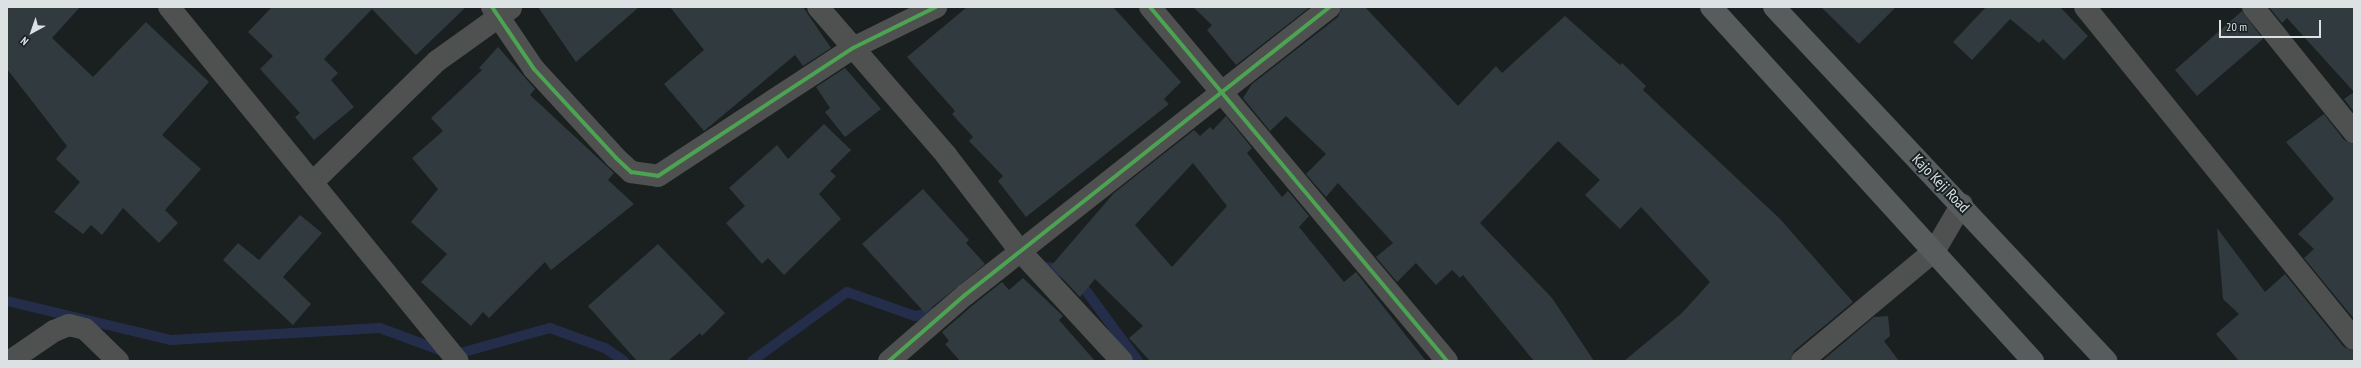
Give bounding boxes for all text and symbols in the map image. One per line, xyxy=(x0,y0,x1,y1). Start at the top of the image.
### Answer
north arrow xyxy=(12,12,52,52)
scale bar xyxy=(2221,12,2323,38)
text: 20 m xyxy=(2226,19,2247,34)
text: N xyxy=(18,34,31,48)
street label: Kajo Keji Road xyxy=(1909,150,1973,216)

